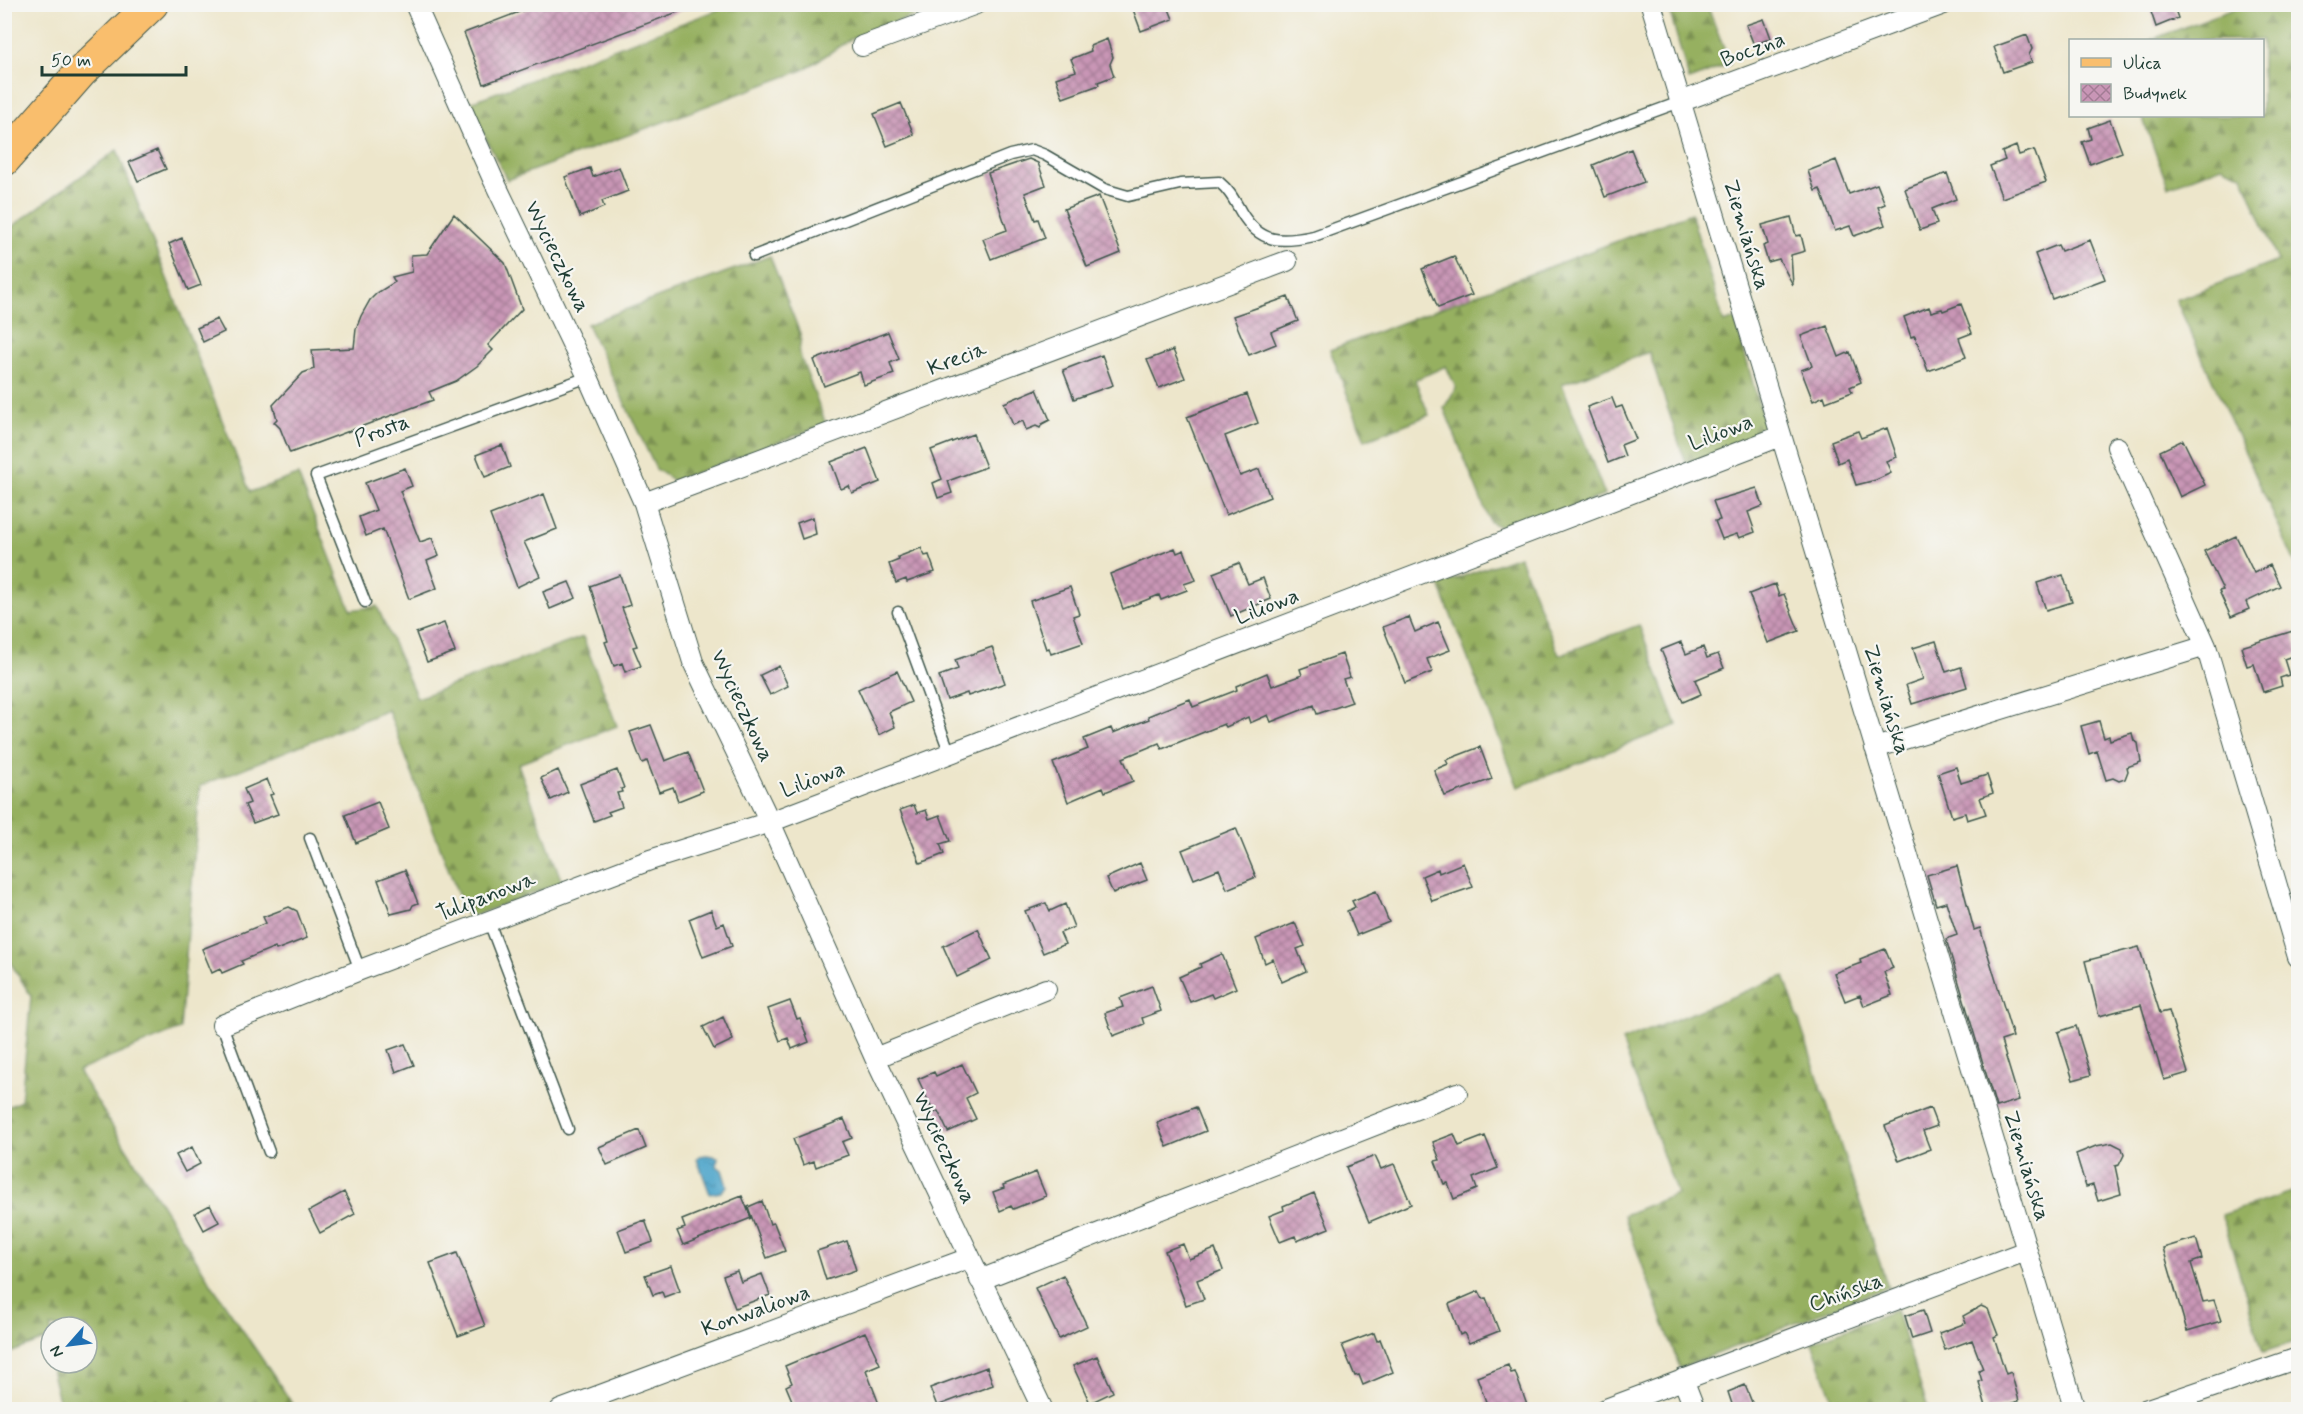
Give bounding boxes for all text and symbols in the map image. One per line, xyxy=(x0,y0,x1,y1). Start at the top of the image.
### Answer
street label: Boczna xyxy=(1717,25,1789,75)
scale bar xyxy=(42,39,186,77)
legend xyxy=(2069,39,2264,117)
text: 50 m xyxy=(51,49,91,73)
text: Ulica xyxy=(2123,52,2162,76)
text: Budynek xyxy=(2123,82,2187,106)
street label: Ziemiańska xyxy=(1716,176,1776,294)
street label: Wycieczkowa xyxy=(518,196,596,318)
street label: Krecia xyxy=(923,335,991,383)
street label: Prosta xyxy=(351,408,413,454)
street label: Liliowa xyxy=(1685,408,1757,458)
street label: Liliowa xyxy=(1231,582,1303,632)
street label: Ziemiańska xyxy=(1856,641,1916,759)
street label: Wycieczkowa xyxy=(704,645,780,767)
street label: Liliowa xyxy=(777,755,849,805)
street label: Tulipanowa xyxy=(433,865,540,929)
street label: Wycieczkowa xyxy=(906,1087,982,1209)
street label: Ziemiańska xyxy=(1996,1107,2056,1225)
street label: Chińska xyxy=(1805,1267,1887,1319)
street label: Konwaliowa xyxy=(698,1278,814,1344)
north arrow xyxy=(39,1315,99,1375)
text: N xyxy=(45,1342,69,1361)

